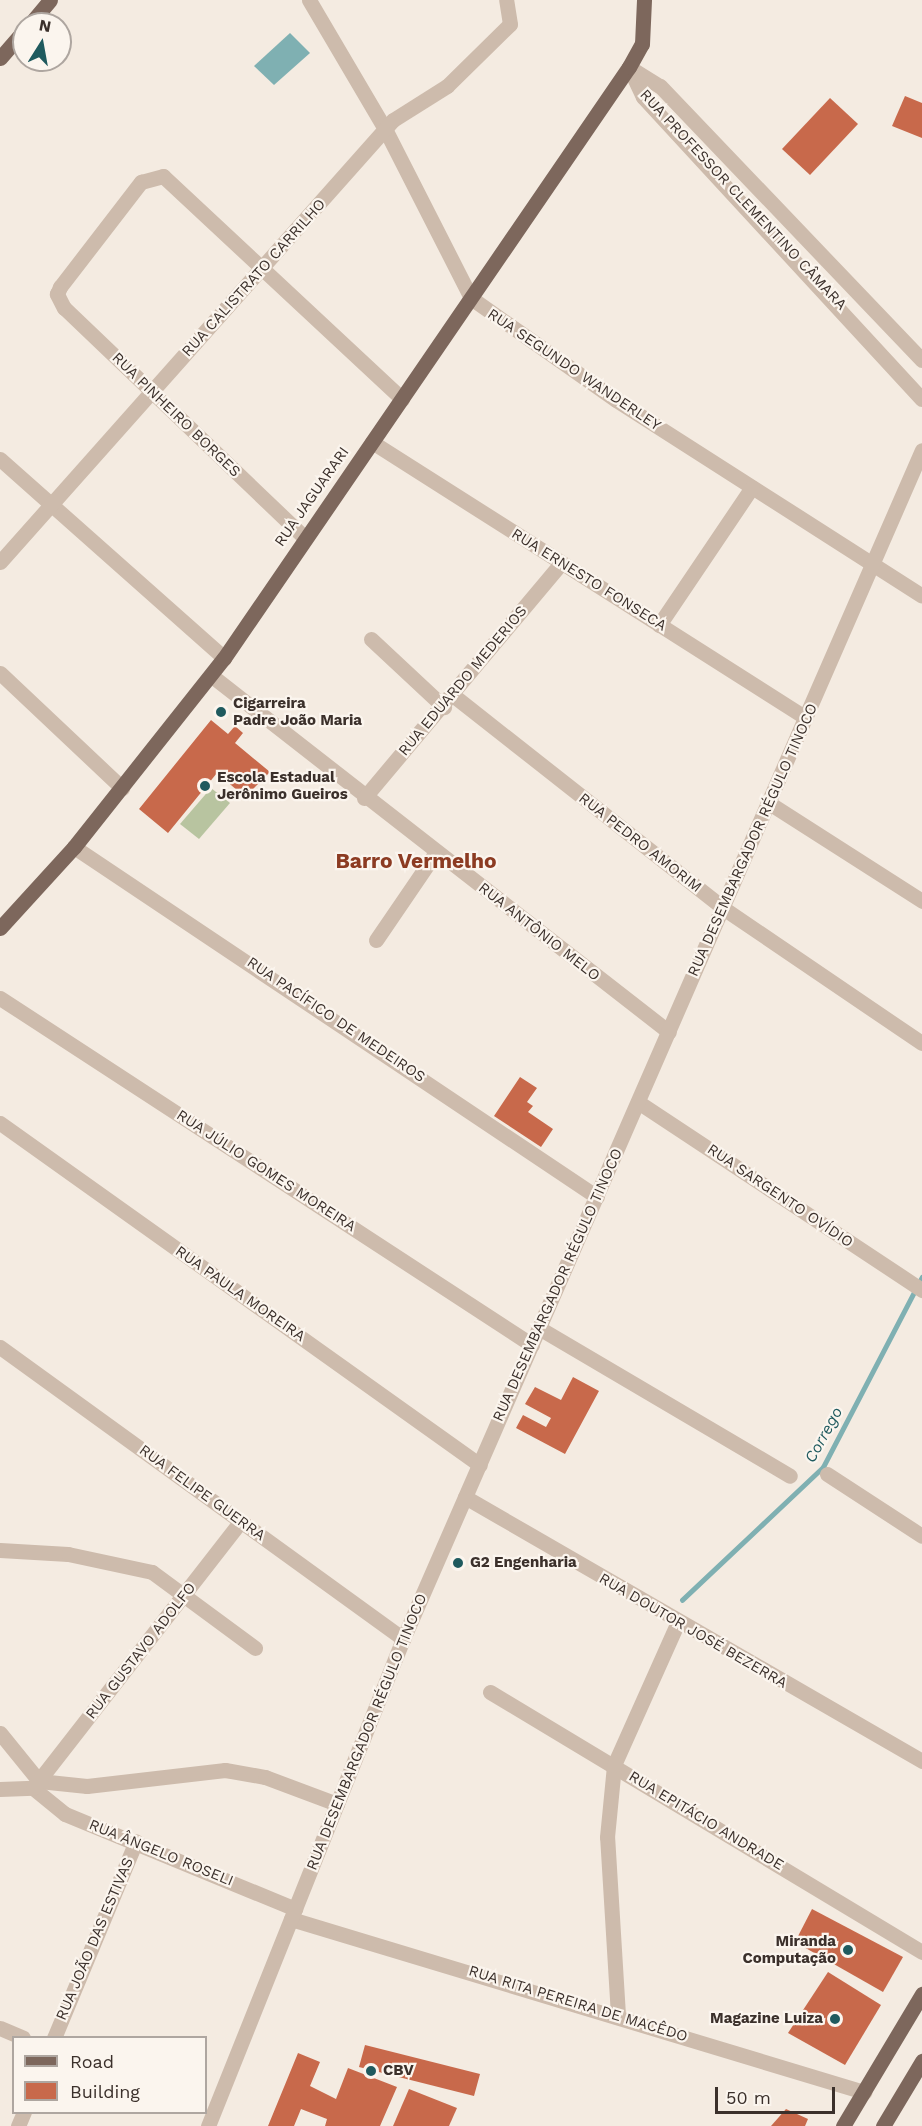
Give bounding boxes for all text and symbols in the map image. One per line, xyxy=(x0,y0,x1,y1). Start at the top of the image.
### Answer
north arrow xyxy=(12,12,72,72)
text: N xyxy=(38,15,53,36)
street label: RUA PROFESSOR CLEMENTINO CÂMARA xyxy=(636,86,850,314)
street label: RUA CALISTRATO CARRILHO xyxy=(178,195,330,361)
street label: RUA SEGUNDO WANDERLEY xyxy=(484,305,664,435)
street label: RUA PINHEIRO BORGES xyxy=(108,349,244,481)
street label: RUA JAGUARARI xyxy=(271,443,353,551)
street label: RUA ERNESTO FONSECA xyxy=(508,525,670,635)
street label: RUA EDUARDO MEDERIOS xyxy=(395,602,531,760)
place label: Cigarreira Padre João Maria xyxy=(233,694,362,729)
street label: RUA DESEMBARGADOR RÉGULO TINOCO xyxy=(684,700,822,980)
marker: Cigarreira Padre João Maria xyxy=(214,705,228,719)
place label: Escola Estadual Jerônimo Gueiros xyxy=(217,768,348,803)
marker: Escola Estadual Jerônimo Gueiros xyxy=(198,779,212,793)
street label: RUA PEDRO AMORIM xyxy=(575,789,705,897)
district label: Barro Vermelho xyxy=(335,848,497,874)
street label: RUA ANTÔNIO MELO xyxy=(474,879,604,985)
street label: RUA PACÍFICO DE MEDEIROS xyxy=(243,953,429,1087)
street label: RUA JÚLIO GOMES MOREIRA xyxy=(173,1106,359,1236)
street label: RUA SARGENTO OVÍDIO xyxy=(703,1140,857,1252)
street label: RUA DESEMBARGADOR RÉGULO TINOCO xyxy=(489,1145,627,1425)
street label: RUA PAULA MOREIRA xyxy=(171,1242,309,1346)
water label: Corrego xyxy=(801,1404,847,1466)
street label: RUA FELIPE GUERRA xyxy=(135,1441,269,1545)
place label: G2 Engenharia xyxy=(470,1554,577,1572)
marker: G2 Engenharia xyxy=(451,1556,465,1570)
street label: RUA DOUTOR JOSÉ BEZERRA xyxy=(595,1569,791,1693)
street label: RUA GUSTAVO ADOLFO xyxy=(82,1579,200,1723)
street label: RUA DESEMBARGADOR RÉGULO TINOCO xyxy=(303,1590,431,1874)
street label: RUA EPITÁCIO ANDRADE xyxy=(625,1767,787,1875)
street label: RUA ÂNGELO ROSELI xyxy=(86,1816,236,1890)
street label: RUA JOÃO DAS ESTIVAS xyxy=(52,1854,138,2024)
place label: Miranda Computação xyxy=(743,1932,836,1967)
marker: Miranda Computação xyxy=(841,1943,855,1957)
street label: RUA RITA PEREIRA DE MACÊDO xyxy=(465,1962,691,2046)
place label: Magazine Luiza xyxy=(710,2010,823,2028)
marker: Magazine Luiza xyxy=(828,2012,842,2026)
legend xyxy=(12,2036,207,2114)
text: Road xyxy=(70,2051,114,2072)
place label: CBV xyxy=(383,2062,414,2080)
marker: CBV xyxy=(364,2064,378,2078)
scale bar xyxy=(718,2075,838,2113)
text: Building xyxy=(70,2081,140,2102)
text: 50 m xyxy=(726,2087,771,2108)

